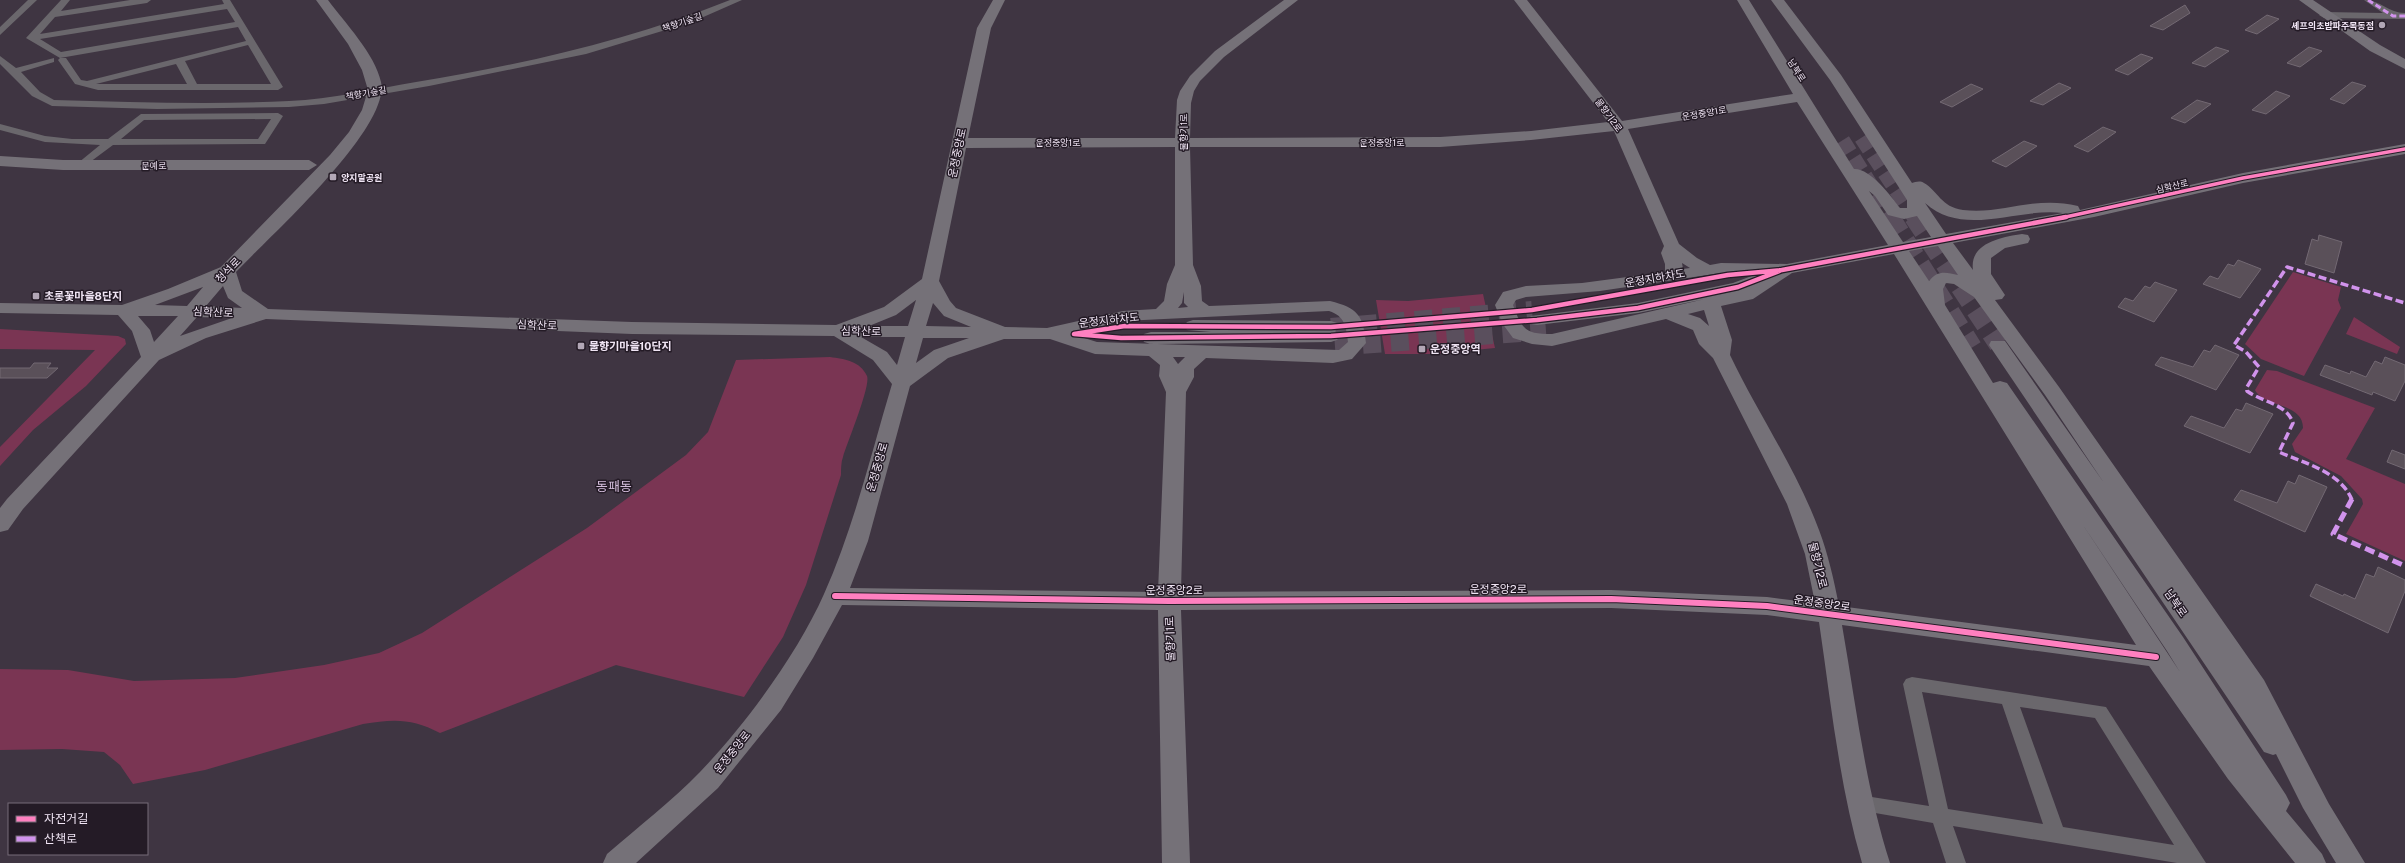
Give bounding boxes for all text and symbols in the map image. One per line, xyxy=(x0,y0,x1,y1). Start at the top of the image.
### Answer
street label: 책향기숲길 xyxy=(661,10,703,34)
place label: 셰프의초밥파주목동점 xyxy=(2291,20,2374,31)
marker: 셰프의초밥파주목동점 xyxy=(2377,20,2387,30)
street label: 남북로 xyxy=(1786,57,1808,83)
street label: 책향기숲길 xyxy=(345,84,387,102)
street label: 물향기2로 xyxy=(1593,96,1625,134)
street label: 운정중앙1로 xyxy=(1681,104,1727,122)
street label: 물향기1로 xyxy=(1178,114,1189,150)
street label: 운정중앙로 xyxy=(946,127,968,179)
street label: 운정중앙1로 xyxy=(1035,137,1081,148)
street label: 운정중앙1로 xyxy=(1359,137,1405,148)
street label: 문예로 xyxy=(142,160,166,171)
marker: 양지말공원 xyxy=(328,172,338,182)
place label: 양지말공원 xyxy=(341,172,382,183)
street label: 심학산로 xyxy=(2155,177,2189,195)
street label: 청석로 xyxy=(213,255,243,285)
street label: 운정지하차도 xyxy=(1624,267,1686,289)
place label: 초롱꽃마을8단지 xyxy=(44,290,122,302)
marker: 초롱꽃마을8단지 xyxy=(31,291,41,301)
street label: 심학산로 xyxy=(192,305,234,319)
street label: 운정지하차도 xyxy=(1078,311,1140,329)
street label: 심학산로 xyxy=(517,318,557,332)
street label: 심학산로 xyxy=(841,325,881,337)
place label: 물향기마을10단지 xyxy=(589,340,672,352)
marker: 물향기마을10단지 xyxy=(576,341,586,351)
place label: 운정중앙역 xyxy=(1430,343,1481,355)
marker: 운정중앙역 xyxy=(1417,344,1427,354)
street label: 운정중앙로 xyxy=(864,441,890,493)
district label: 동패동 xyxy=(596,479,632,494)
street label: 물향기2로 xyxy=(1806,541,1830,589)
street label: 운정중앙2로 xyxy=(1469,583,1527,595)
street label: 운정중앙2로 xyxy=(1145,584,1203,596)
street label: 남북로 xyxy=(2162,587,2190,619)
street label: 운정중앙2로 xyxy=(1793,593,1851,613)
street label: 물향기1로 xyxy=(1163,616,1177,662)
street label: 운정중앙로 xyxy=(711,729,753,775)
legend xyxy=(8,803,148,855)
text: 자전거길 xyxy=(44,812,88,826)
text: 산책로 xyxy=(44,832,77,846)

